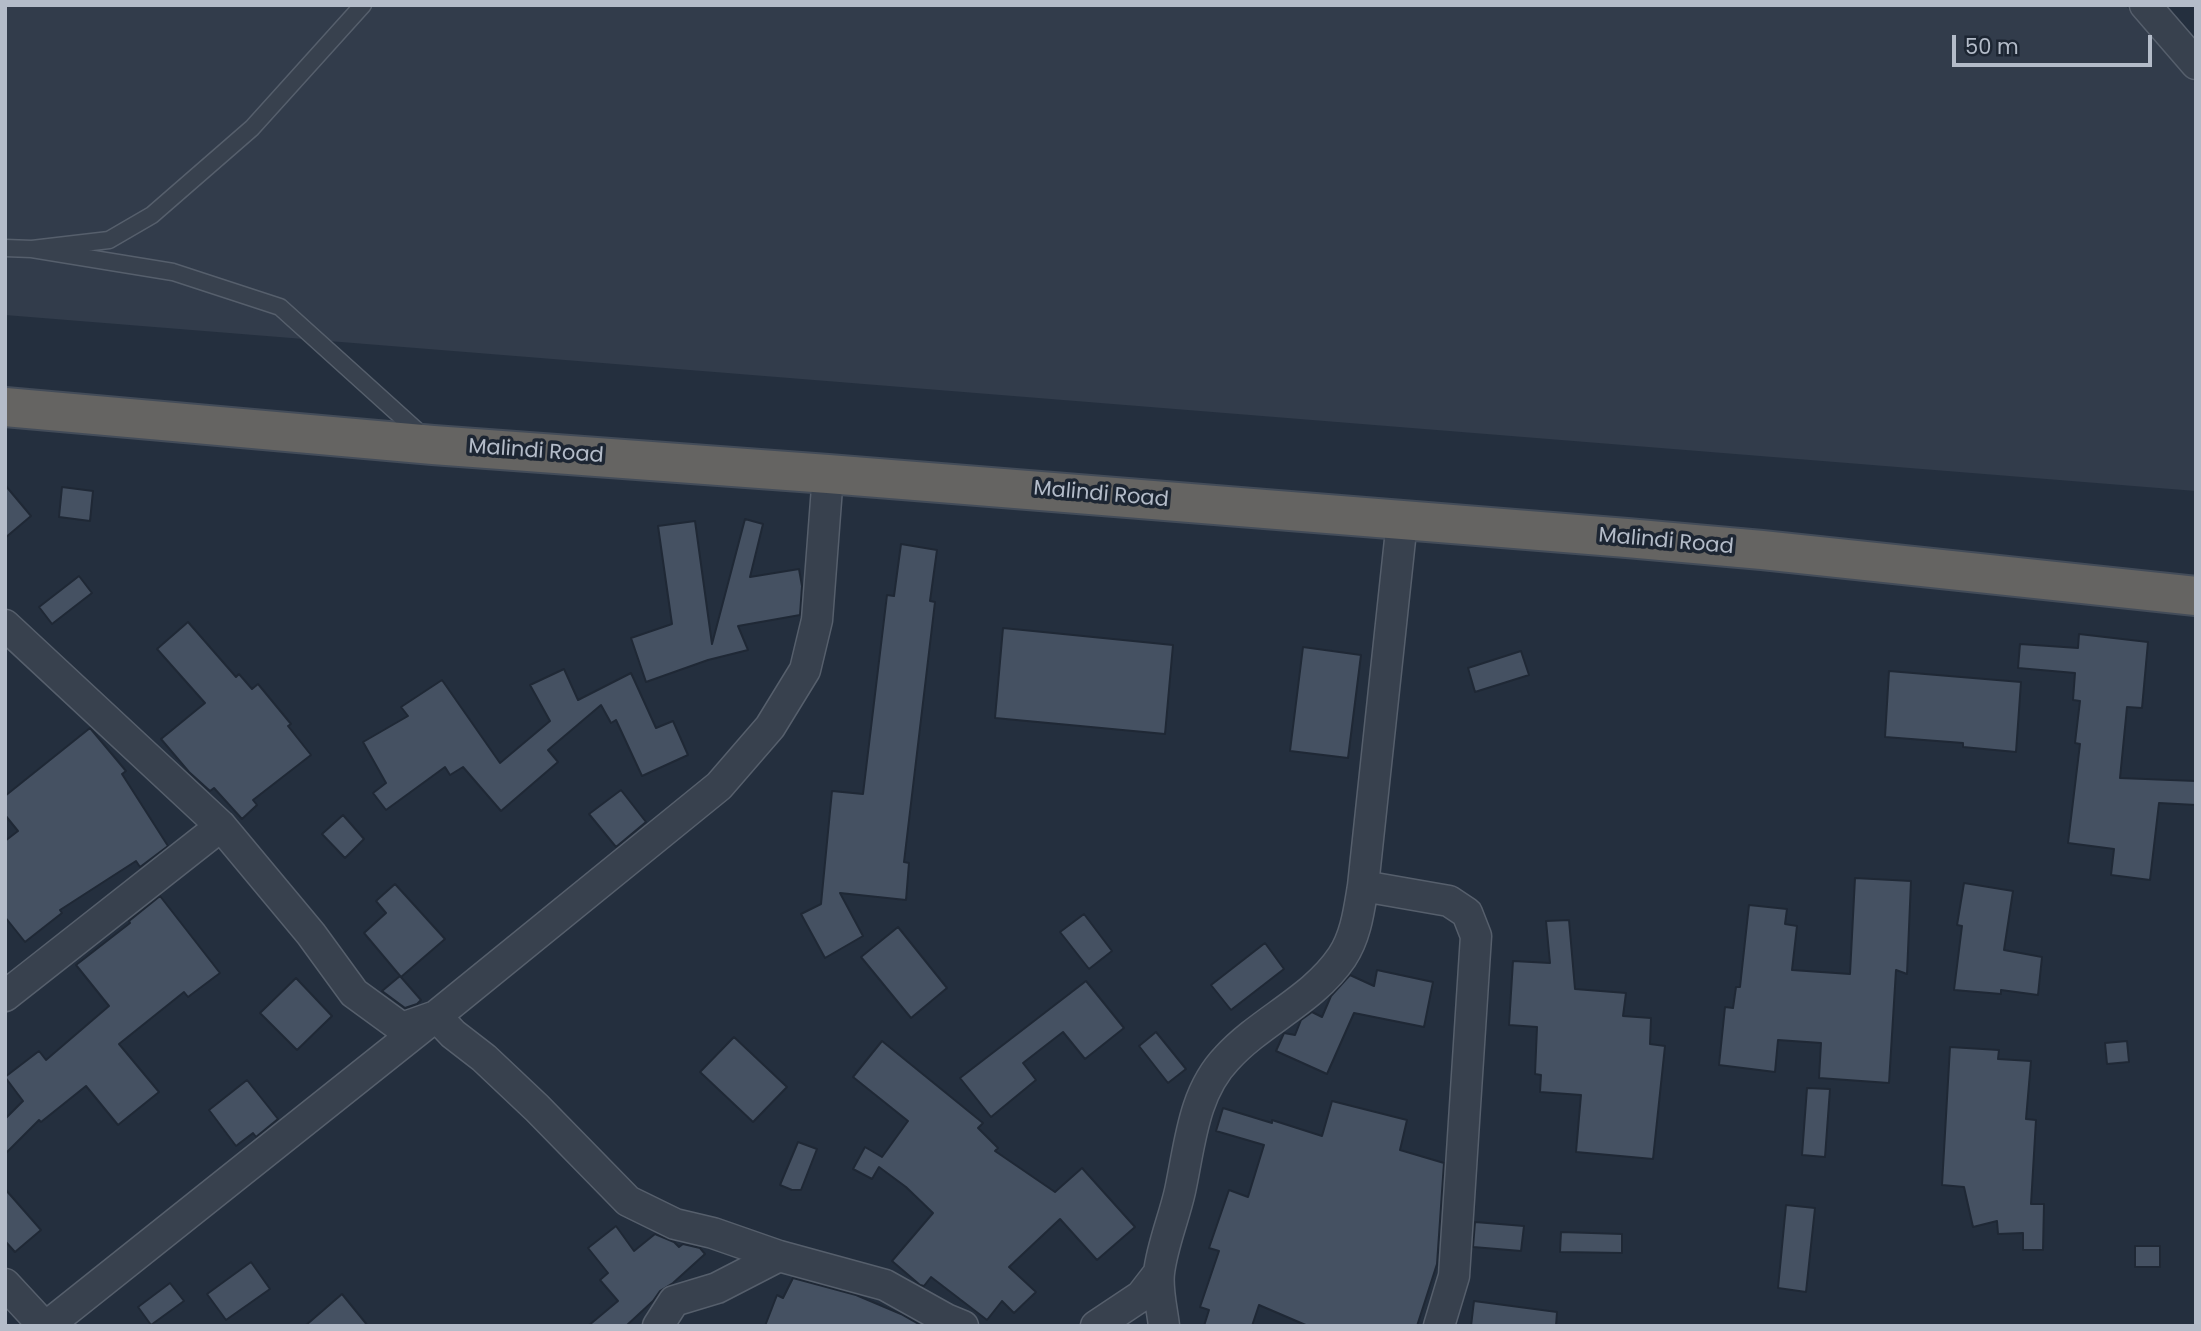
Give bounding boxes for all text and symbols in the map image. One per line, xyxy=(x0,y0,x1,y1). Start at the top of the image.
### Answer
scale bar xyxy=(1956,21,2156,65)
text: 50 m xyxy=(1965,32,2019,61)
street label: Malindi Road xyxy=(467,435,605,469)
street label: Malindi Road xyxy=(1032,477,1170,513)
street label: Malindi Road xyxy=(1597,524,1735,560)

